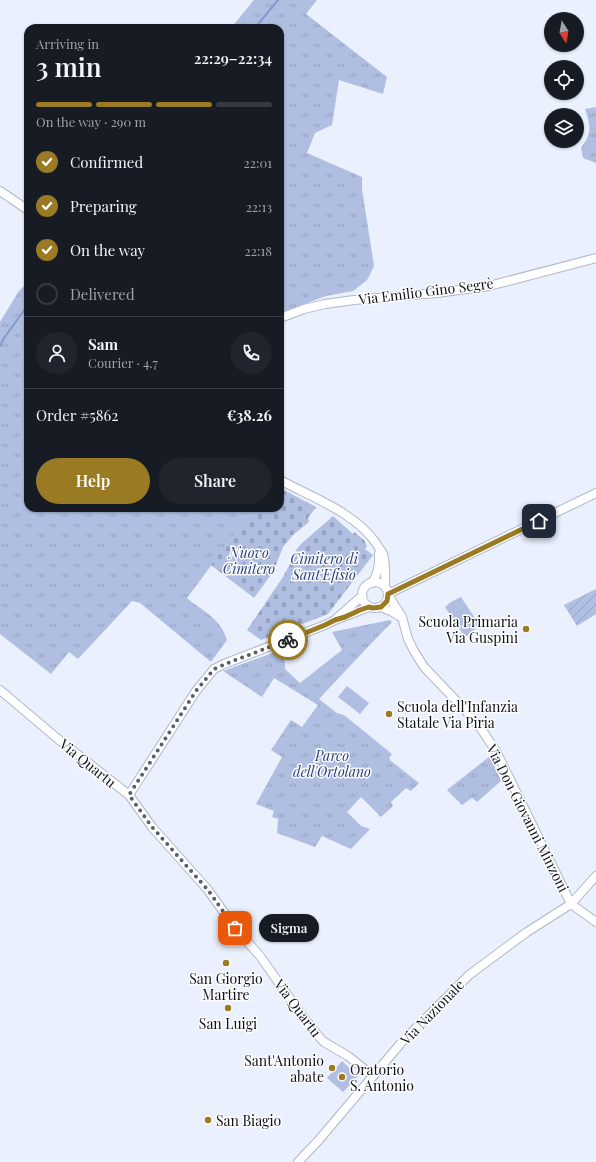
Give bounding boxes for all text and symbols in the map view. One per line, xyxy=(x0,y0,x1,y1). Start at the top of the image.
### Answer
north arrow xyxy=(544,12,584,52)
map controls xyxy=(544,12,584,148)
text: Arriving in xyxy=(36,35,99,52)
text: 22:29–22:34 xyxy=(194,48,272,68)
text: 3 min xyxy=(36,49,102,84)
button: locate xyxy=(544,60,584,100)
button: layers xyxy=(544,108,584,148)
text: On the way · 290 m xyxy=(36,113,146,130)
icon: check xyxy=(36,151,58,173)
text: Confirmed xyxy=(70,152,143,172)
text: 22:01 xyxy=(243,154,272,171)
icon: check xyxy=(36,195,58,217)
text: Preparing xyxy=(70,196,137,216)
text: 22:13 xyxy=(246,198,272,215)
icon: check xyxy=(36,239,58,261)
text: On the way xyxy=(70,240,145,260)
text: 22:18 xyxy=(245,242,272,259)
street label: Via Emilio Gino Segrè xyxy=(357,273,494,309)
text: Delivered xyxy=(70,284,135,304)
button: person xyxy=(36,332,78,374)
button: phone xyxy=(230,332,272,374)
text: Sam xyxy=(88,334,118,354)
text: Courier · 4.7 xyxy=(88,354,158,371)
text: Order #5862 xyxy=(36,405,118,425)
text: €38.26 xyxy=(227,405,272,425)
button: Help xyxy=(36,458,150,504)
button: Share xyxy=(158,458,272,504)
pin xyxy=(522,504,556,538)
icon: home xyxy=(528,510,550,532)
park label: Nuovo Cimitero xyxy=(223,543,275,578)
park label: Cimitero di Sant'Efisio xyxy=(290,549,359,584)
place label: Scuola Primaria Via Guspini xyxy=(418,612,518,647)
courier xyxy=(268,620,308,660)
marker: Scuola Primaria Via Guspini xyxy=(521,624,531,634)
icon: bike xyxy=(277,629,299,651)
place label: Scuola dell'Infanzia Statale Via Piria xyxy=(397,697,518,732)
marker: Scuola dell'Infanzia Statale Via Piria xyxy=(384,709,394,719)
street label: Via Quartu xyxy=(55,734,120,792)
street label: Via Don Giovanni Minzoni xyxy=(482,740,574,895)
park label: Parco dell'Ortolano xyxy=(293,746,371,781)
pin xyxy=(218,911,252,945)
callout: Sigma xyxy=(259,914,319,942)
icon: bag xyxy=(224,917,246,939)
text: Sigma xyxy=(271,919,307,936)
marker: San Giorgio Martire xyxy=(221,958,231,968)
place label: San Giorgio Martire xyxy=(189,969,263,1004)
street label: Via Quartu xyxy=(269,974,326,1041)
street label: Via Nazionale xyxy=(395,975,468,1050)
marker: San Luigi xyxy=(223,1003,233,1013)
place label: San Luigi xyxy=(199,1014,257,1033)
place label: Sant'Antonio abate xyxy=(244,1051,324,1086)
place label: Oratorio S. Antonio xyxy=(350,1060,414,1095)
marker: Sant'Antonio abate xyxy=(327,1063,337,1073)
marker: Oratorio S. Antonio xyxy=(337,1072,347,1082)
place label: San Biagio xyxy=(216,1111,282,1130)
marker: San Biagio xyxy=(203,1115,213,1125)

